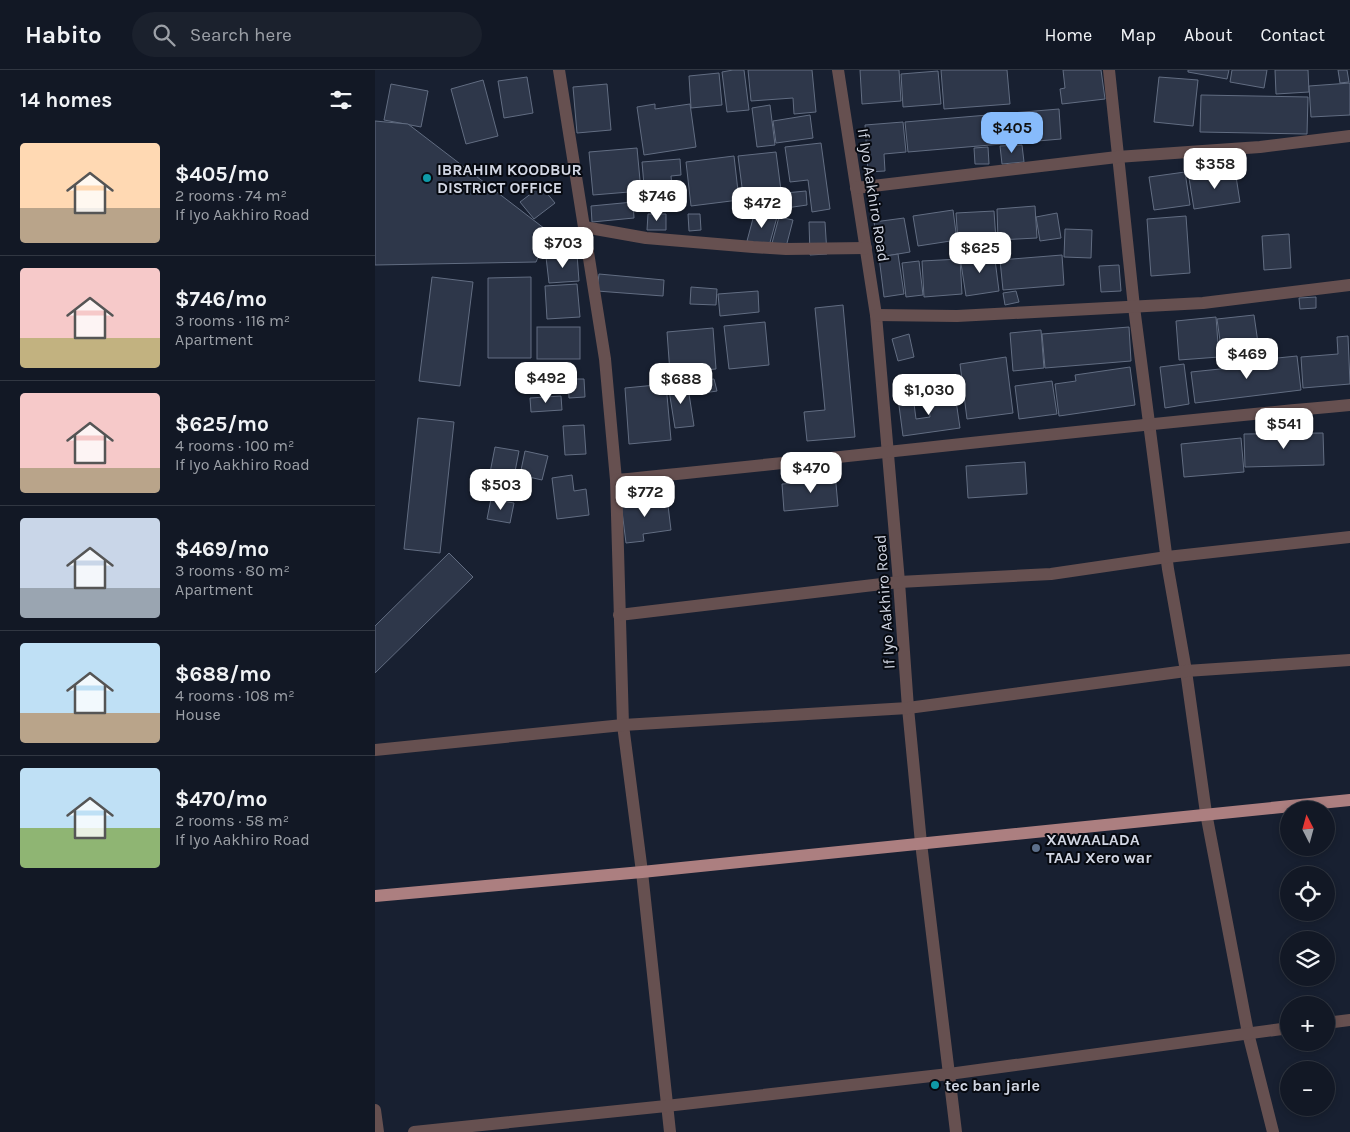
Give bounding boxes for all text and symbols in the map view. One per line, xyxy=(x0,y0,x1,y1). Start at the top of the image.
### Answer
search box xyxy=(132,12,482,57)
text: Habito xyxy=(25,21,102,49)
icon: search xyxy=(150,21,178,49)
text: Search here xyxy=(190,24,292,46)
text: Home xyxy=(1044,24,1092,46)
text: Map xyxy=(1120,24,1156,46)
text: About xyxy=(1184,24,1233,46)
text: Contact xyxy=(1261,24,1325,46)
icon: filters xyxy=(327,86,355,114)
text: 14 homes xyxy=(20,88,112,112)
pin: $405 xyxy=(982,112,1042,154)
text: $405 xyxy=(992,118,1032,137)
street label: If Iyo Aakhiro Road xyxy=(854,127,893,263)
pin: $358 xyxy=(1185,148,1245,190)
text: $358 xyxy=(1195,154,1235,173)
place label: IBRAHIM KOODBUR DISTRICT OFFICE xyxy=(437,160,582,197)
text: $405/mo xyxy=(175,162,269,186)
icon: home xyxy=(60,163,120,223)
marker: IBRAHIM KOODBUR DISTRICT OFFICE xyxy=(421,172,433,184)
pin: $746 xyxy=(627,180,687,222)
text: 2 rooms · 74 m² xyxy=(175,186,287,205)
text: $746 xyxy=(638,186,676,205)
pin: $472 xyxy=(732,186,792,229)
text: $472 xyxy=(743,193,781,212)
text: If Iyo Aakhiro Road xyxy=(175,205,310,224)
pin: $703 xyxy=(533,226,593,269)
pin: $625 xyxy=(950,232,1010,274)
text: $703 xyxy=(543,233,583,252)
text: $625 xyxy=(960,238,1000,257)
text: $746/mo xyxy=(175,287,267,311)
icon: home xyxy=(60,288,120,348)
text: 3 rooms · 116 m² xyxy=(175,311,290,330)
text: Apartment xyxy=(175,330,253,349)
pin: $469 xyxy=(1217,338,1277,380)
text: $469 xyxy=(1227,344,1267,363)
pin: $492 xyxy=(516,362,576,404)
pin: $688 xyxy=(651,362,711,405)
text: $492 xyxy=(526,368,566,387)
text: $688 xyxy=(660,369,702,388)
pin: $1,030 xyxy=(888,374,970,416)
text: $1,030 xyxy=(904,380,954,399)
pin: $541 xyxy=(1254,408,1314,450)
text: $625/mo xyxy=(175,412,269,436)
icon: home xyxy=(60,413,120,473)
text: $541 xyxy=(1266,414,1302,433)
text: 4 rooms · 100 m² xyxy=(175,436,294,455)
pin: $470 xyxy=(781,452,841,494)
text: If Iyo Aakhiro Road xyxy=(175,455,310,474)
text: $470 xyxy=(792,458,830,477)
pin: $503 xyxy=(471,468,531,511)
text: $503 xyxy=(481,475,521,494)
pin: $772 xyxy=(615,476,675,518)
text: $772 xyxy=(627,482,663,501)
street label: If Iyo Aakhiro Road xyxy=(870,534,899,670)
text: $469/mo xyxy=(175,537,269,561)
icon: home xyxy=(60,538,120,598)
text: 3 rooms · 80 m² xyxy=(175,561,290,580)
text: Apartment xyxy=(175,580,253,599)
text: $688/mo xyxy=(175,662,271,686)
icon: home xyxy=(60,663,120,723)
text: 4 rooms · 108 m² xyxy=(175,686,295,705)
text: House xyxy=(175,705,221,724)
text: $470/mo xyxy=(175,787,267,811)
icon: home xyxy=(60,788,120,848)
north arrow xyxy=(1280,801,1335,856)
map controls xyxy=(1280,801,1335,1116)
text: 2 rooms · 58 m² xyxy=(175,811,289,830)
text: If Iyo Aakhiro Road xyxy=(175,830,310,849)
place label: XAWAALADA TAAJ Xero war xyxy=(1046,830,1152,867)
marker: XAWAALADA TAAJ Xero war xyxy=(1030,842,1042,854)
button: locate xyxy=(1280,866,1335,921)
button: layers xyxy=(1280,931,1335,986)
button: + xyxy=(1280,996,1335,1051)
button: − xyxy=(1280,1061,1335,1116)
place label: tec ban jarle xyxy=(945,1076,1040,1095)
marker: tec ban jarle xyxy=(929,1079,941,1091)

